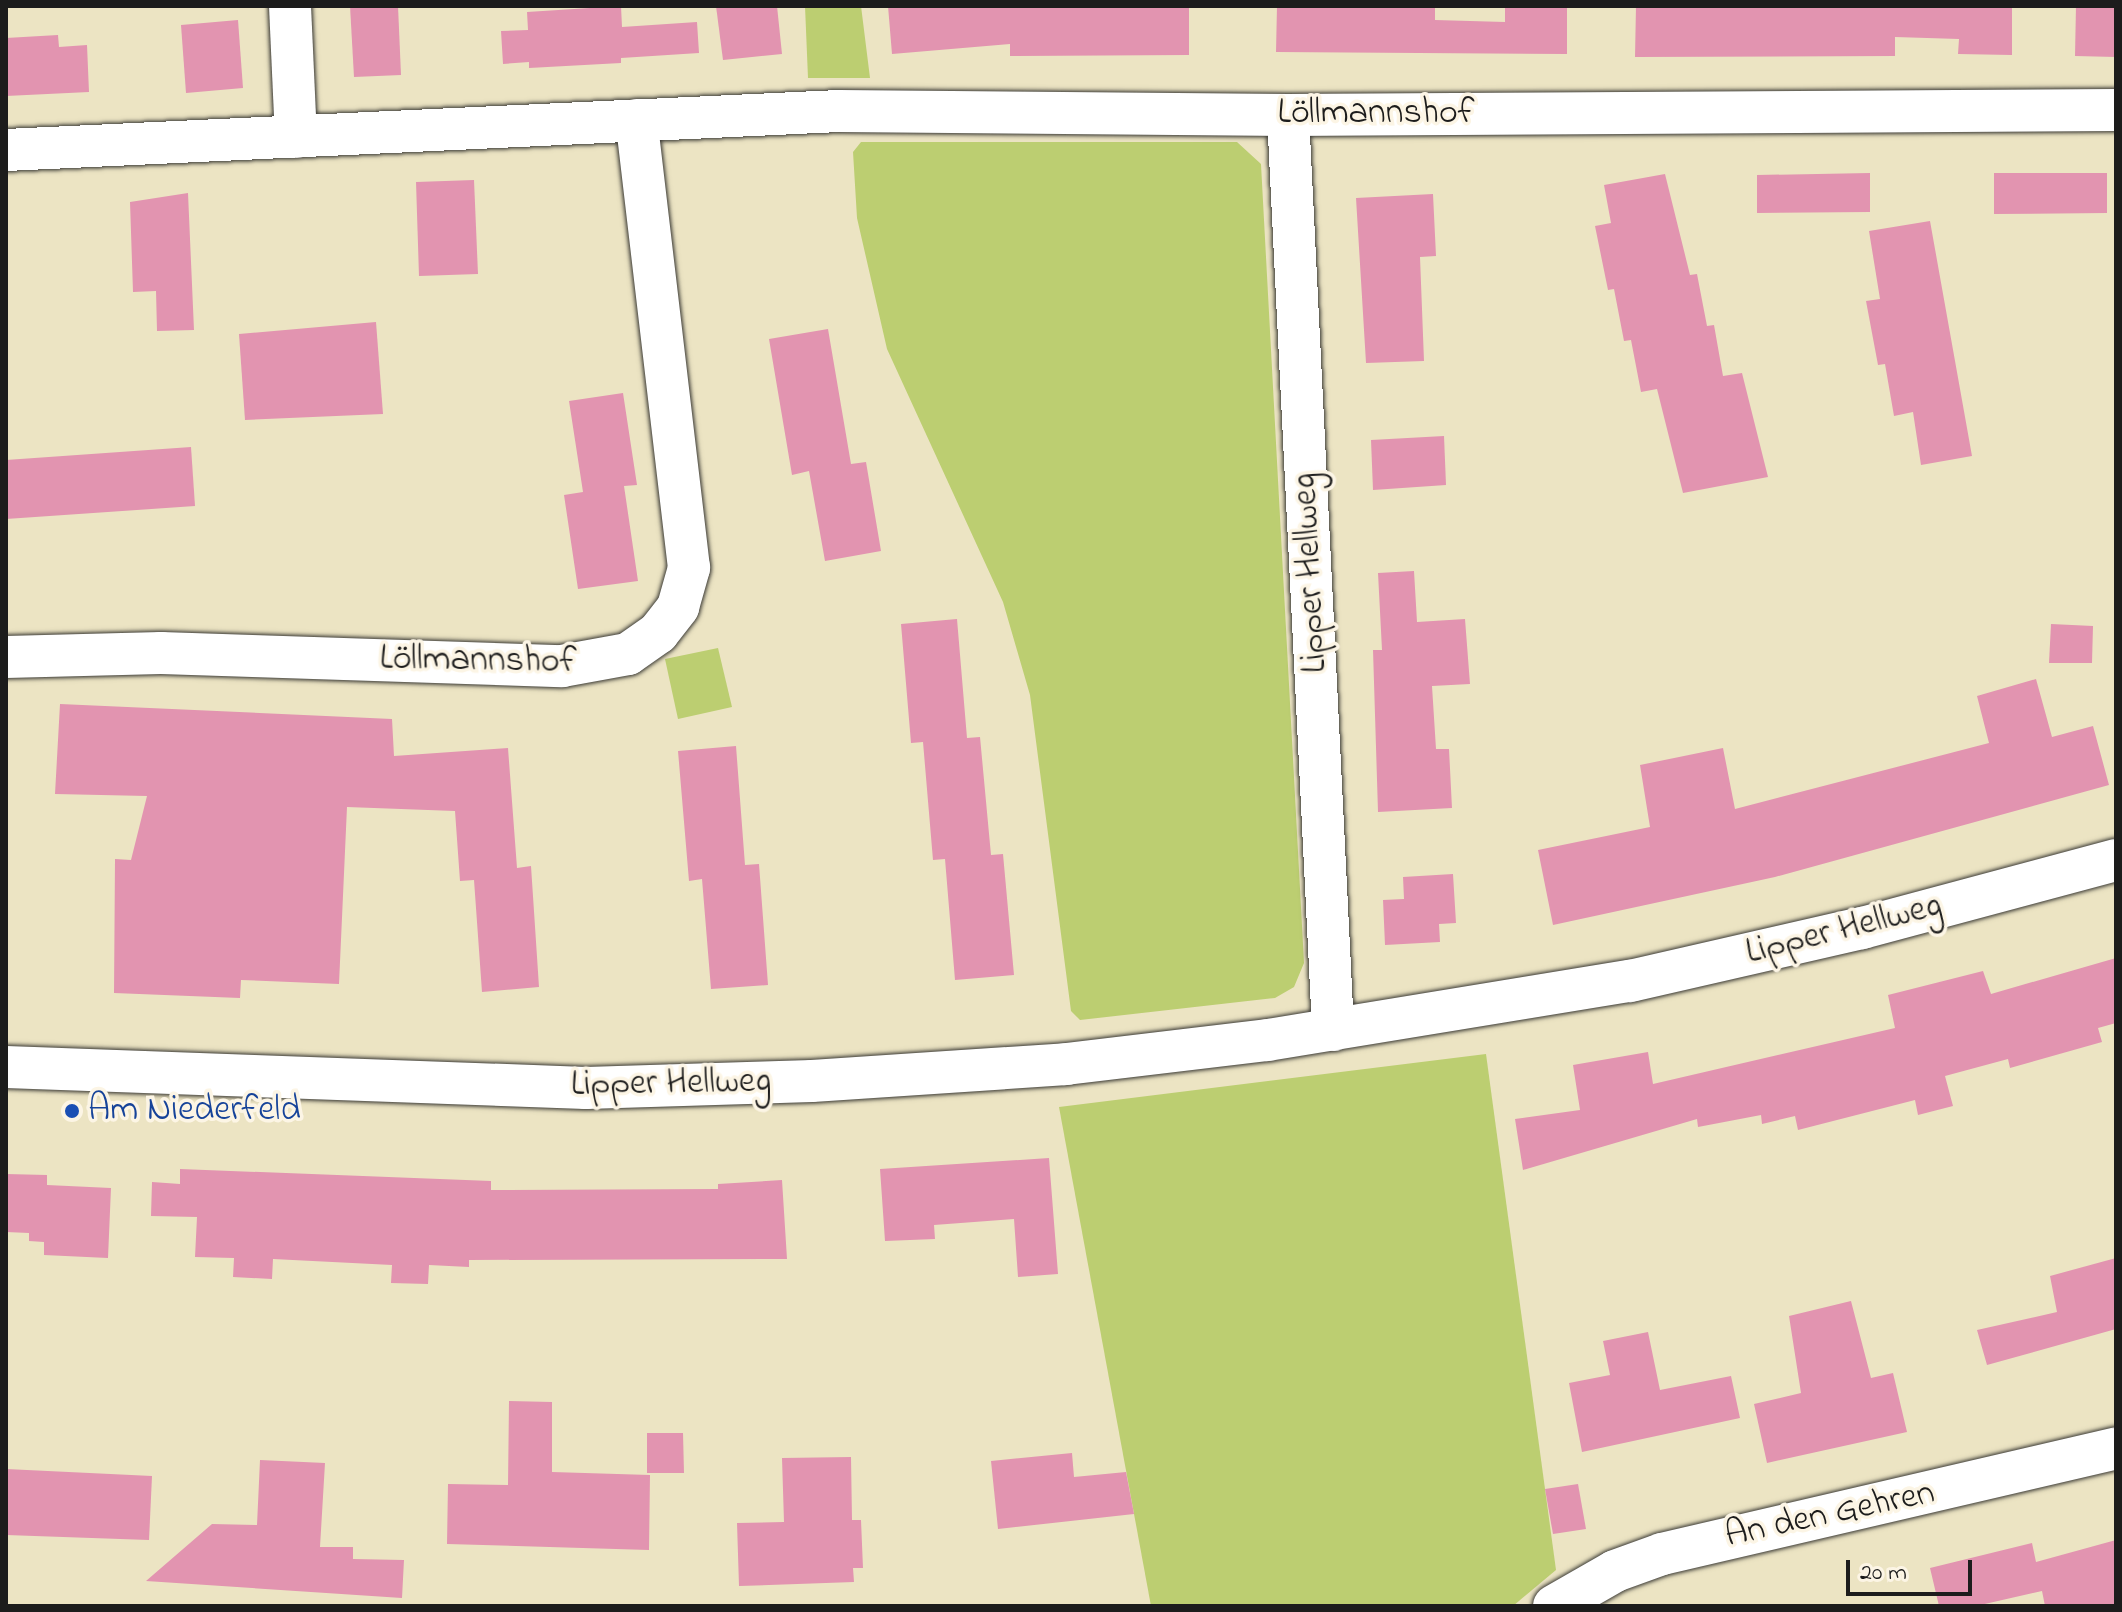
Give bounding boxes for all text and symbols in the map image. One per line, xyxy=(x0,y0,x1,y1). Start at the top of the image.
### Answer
street label: Löllmannshof xyxy=(1278,92,1474,136)
street label: Lipper Hellweg xyxy=(1284,472,1338,674)
street label: Löllmannshof xyxy=(379,638,577,684)
street label: Lipper Hellweg xyxy=(1742,885,1946,975)
street label: Lipper Hellweg xyxy=(570,1061,772,1107)
place label: Am Niederfeld xyxy=(88,1089,301,1133)
marker: Am Niederfeld xyxy=(63,1102,81,1120)
street label: An den Gehren xyxy=(1721,1472,1939,1558)
scale bar xyxy=(1850,1544,1976,1594)
text: 20 m xyxy=(1860,1556,1907,1591)

